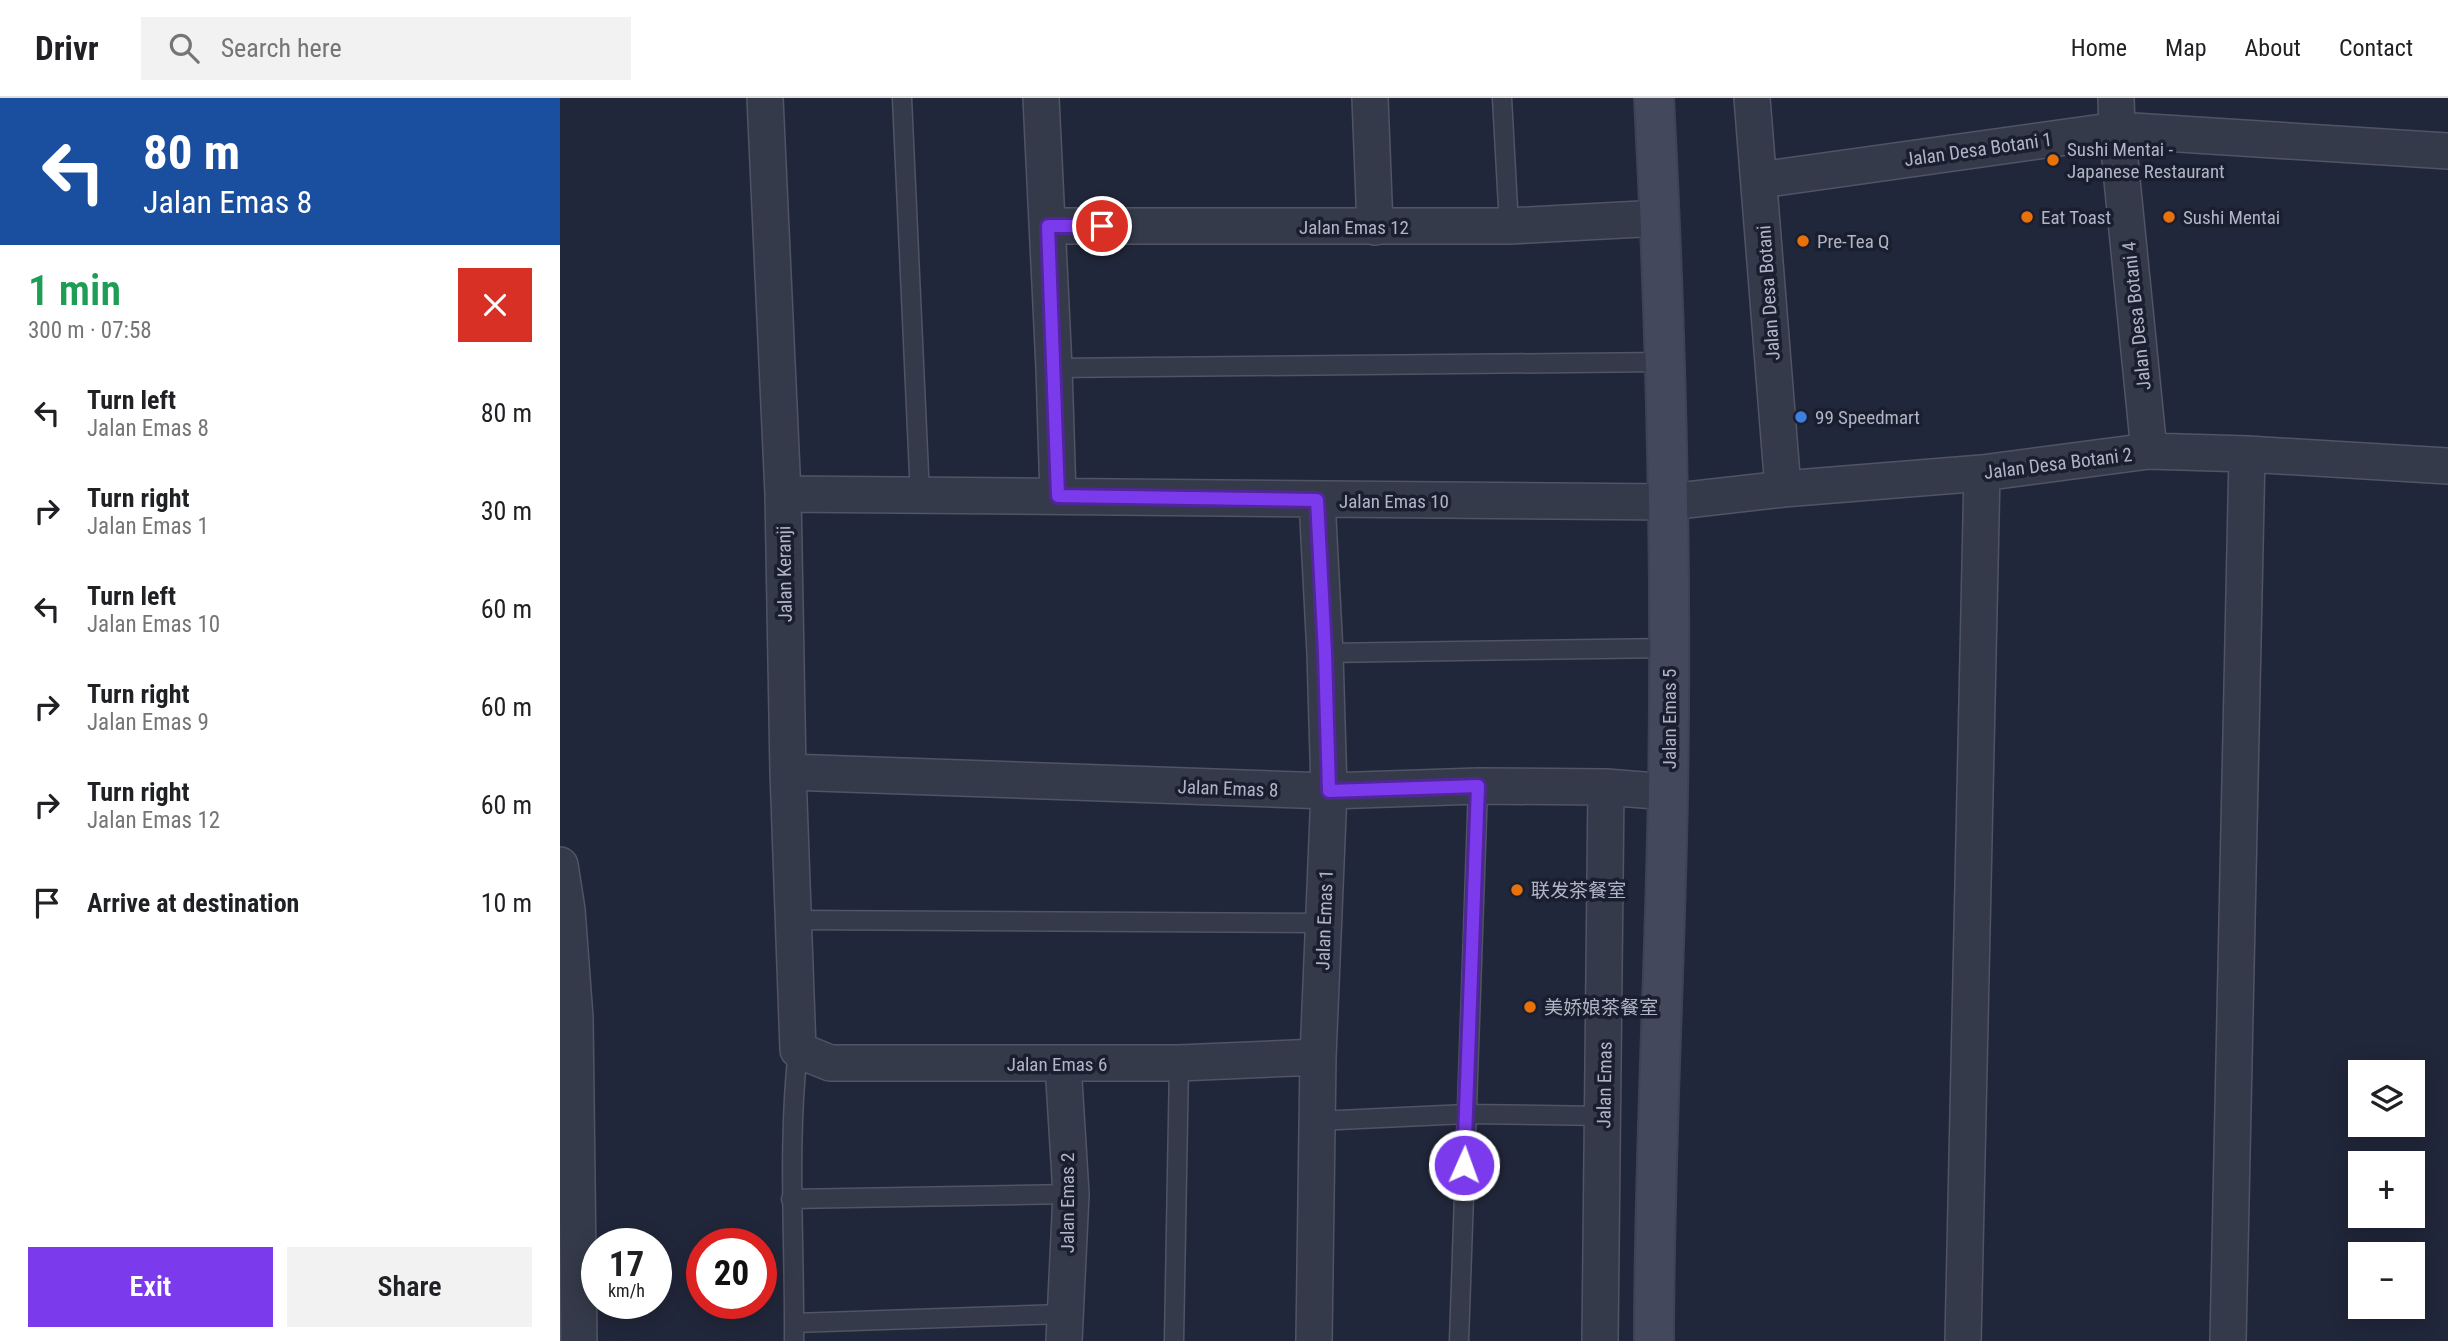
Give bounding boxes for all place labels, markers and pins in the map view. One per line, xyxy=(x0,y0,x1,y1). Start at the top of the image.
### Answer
place label: Sushi Mentai - Japanese Restaurant xyxy=(2067,138,2225,183)
marker: Sushi Mentai - Japanese Restaurant xyxy=(2045,152,2061,168)
pin xyxy=(1072,196,1132,256)
place label: Eat Toast xyxy=(2041,206,2111,229)
place label: Sushi Mentai xyxy=(2183,206,2280,229)
marker: Eat Toast xyxy=(2019,209,2035,225)
marker: Sushi Mentai xyxy=(2161,209,2177,225)
place label: Pre-Tea Q xyxy=(1817,230,1890,253)
marker: Pre-Tea Q xyxy=(1795,233,1811,249)
place label: 99 Speedmart xyxy=(1815,406,1920,429)
marker: 99 Speedmart xyxy=(1793,409,1809,425)
place label: 联发茶餐室 xyxy=(1531,879,1626,902)
marker: 联发茶餐室 xyxy=(1509,882,1525,898)
place label: 美娇娘茶餐室 xyxy=(1544,996,1658,1019)
marker: 美娇娘茶餐室 xyxy=(1522,999,1538,1015)

